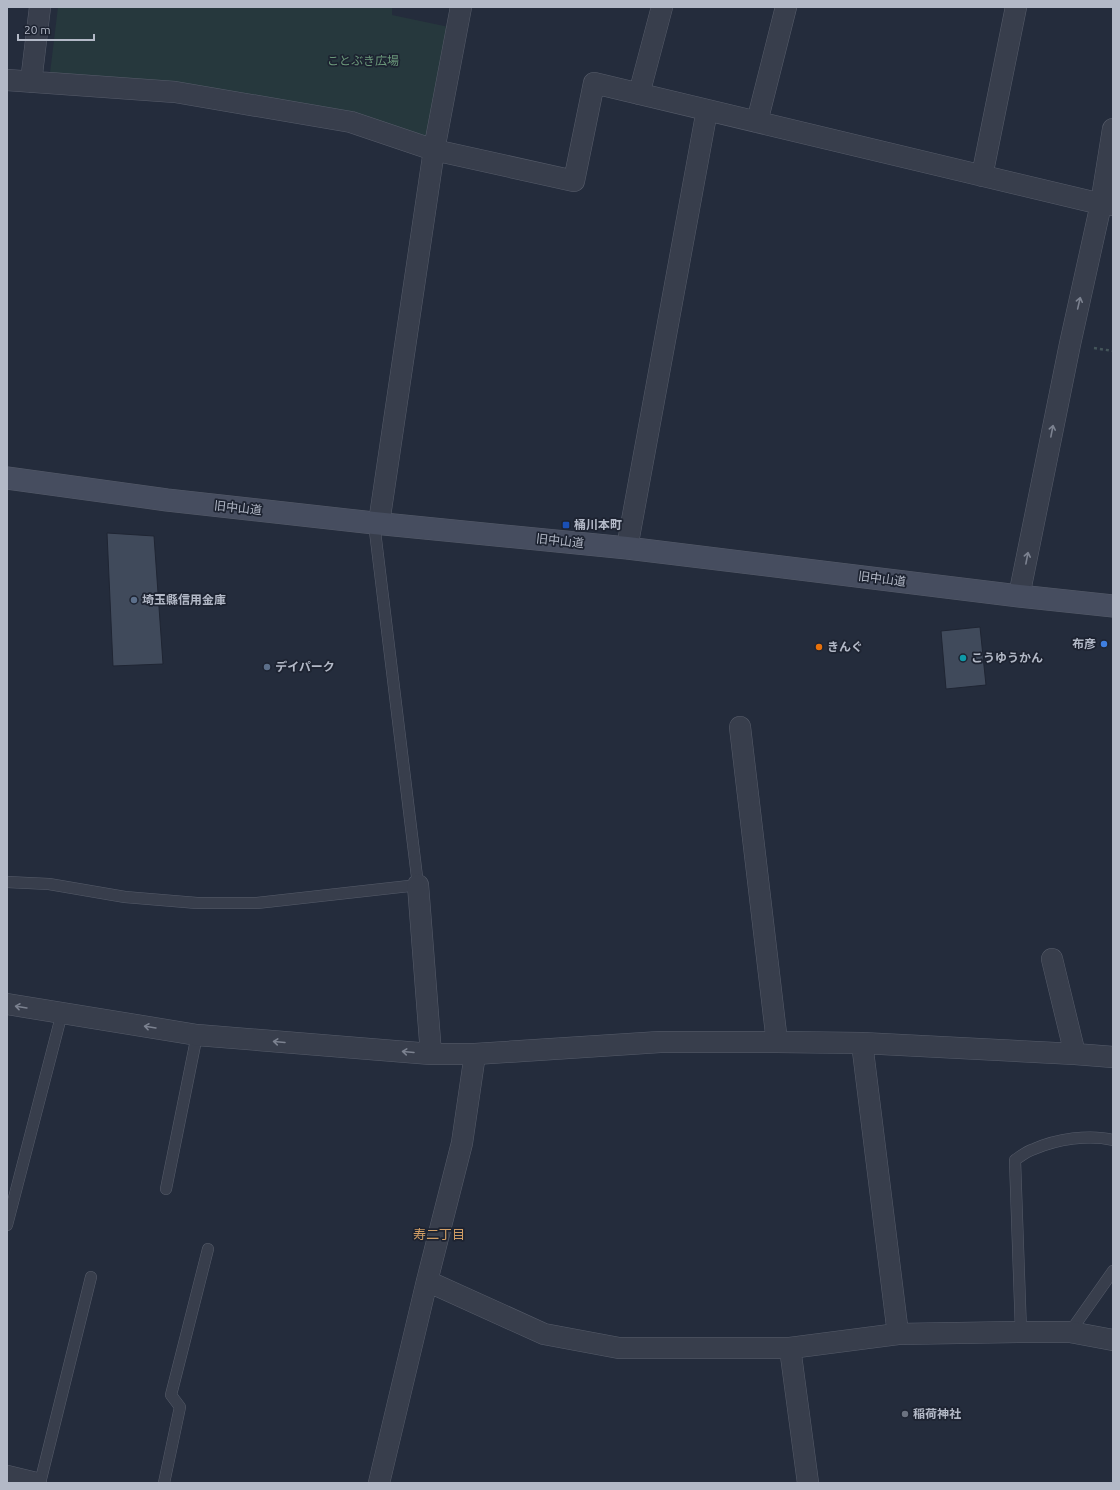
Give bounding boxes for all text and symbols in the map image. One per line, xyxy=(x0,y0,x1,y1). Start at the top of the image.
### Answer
scale bar xyxy=(18,16,94,42)
text: 20 m xyxy=(24,23,51,36)
park label: ことぶき広場 xyxy=(327,54,399,67)
one-way arrow xyxy=(1075,297,1083,310)
one-way arrow xyxy=(1049,425,1057,438)
street label: 旧中山道 xyxy=(213,499,263,516)
place label: 桶川本町 xyxy=(574,518,622,531)
marker: 桶川本町 xyxy=(561,520,571,530)
street label: 旧中山道 xyxy=(535,532,585,549)
one-way arrow xyxy=(1023,552,1031,565)
street label: 旧中山道 xyxy=(857,569,907,588)
place label: 埼玉縣信用金庫 xyxy=(142,593,226,606)
marker: 埼玉縣信用金庫 xyxy=(129,595,139,605)
place label: 布彦 xyxy=(1072,637,1096,650)
marker: 布彦 xyxy=(1099,639,1109,649)
place label: きんぐ xyxy=(827,640,863,653)
marker: きんぐ xyxy=(814,642,824,652)
place label: こうゆうかん xyxy=(971,651,1043,664)
marker: こうゆうかん xyxy=(958,653,968,663)
place label: デイパーク xyxy=(275,660,335,673)
marker: デイパーク xyxy=(262,662,272,672)
one-way arrow xyxy=(15,1002,28,1010)
one-way arrow xyxy=(144,1023,157,1031)
one-way arrow xyxy=(273,1038,286,1045)
one-way arrow xyxy=(402,1049,415,1056)
district label: 寿二丁目 xyxy=(413,1227,465,1241)
place label: 稲荷神社 xyxy=(913,1407,961,1420)
marker: 稲荷神社 xyxy=(900,1409,910,1419)

